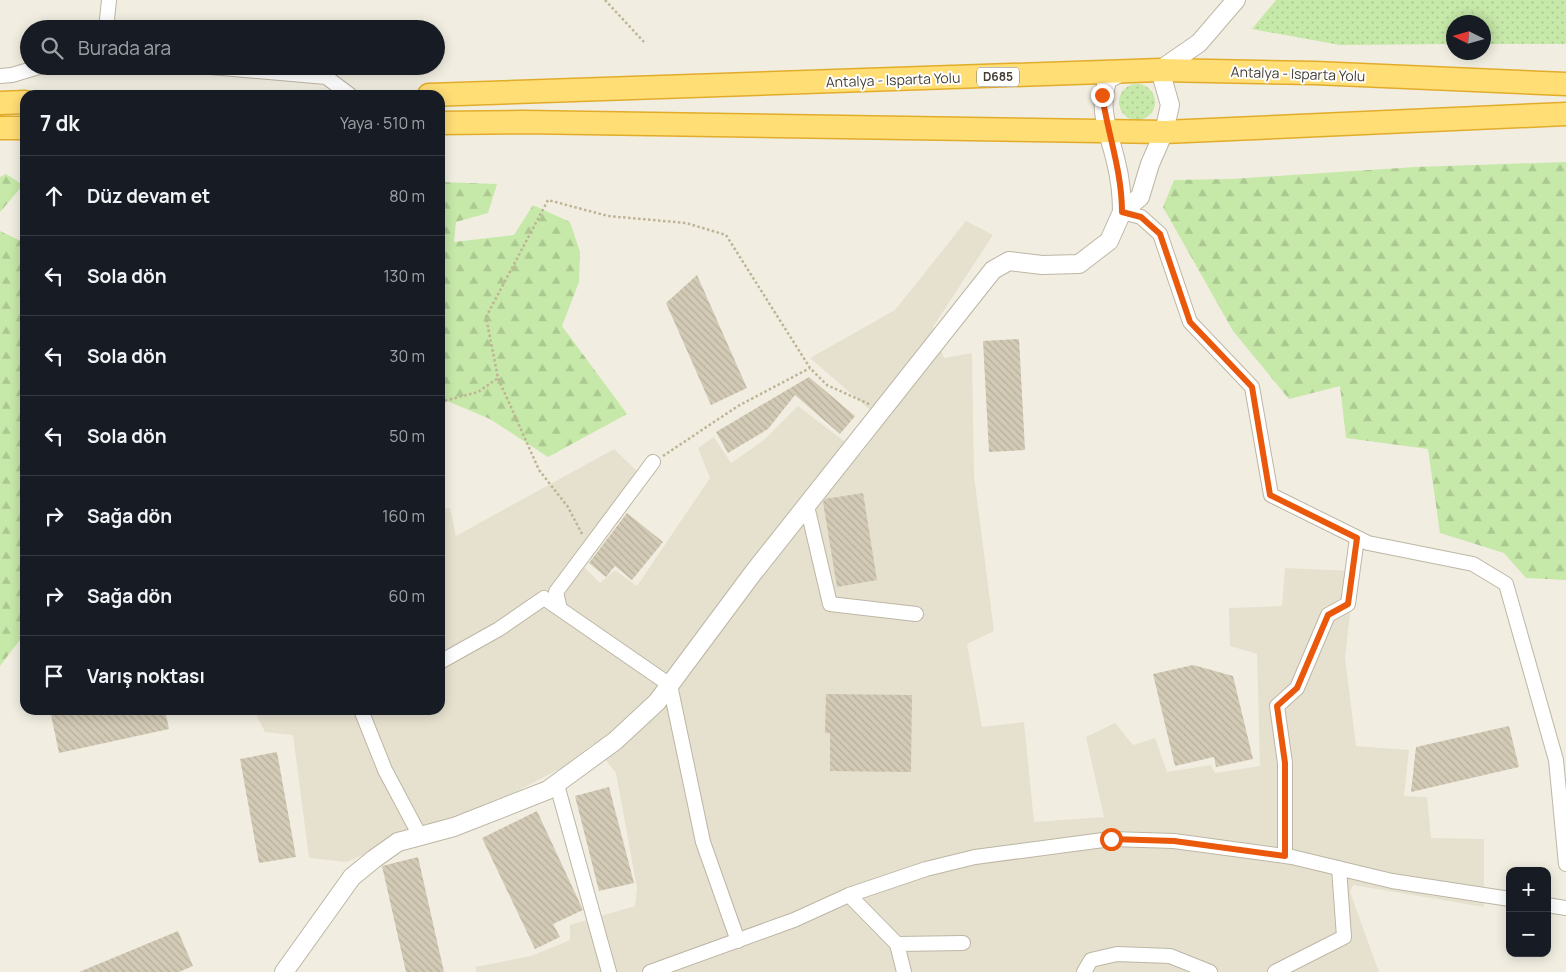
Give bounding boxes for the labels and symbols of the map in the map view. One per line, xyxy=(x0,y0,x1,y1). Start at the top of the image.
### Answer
north arrow xyxy=(1446,15,1491,60)
street label: Antalya - Isparta Yolu xyxy=(1230,62,1366,85)
street label: Antalya - Isparta Yolu xyxy=(825,68,961,91)
road number: D685 xyxy=(977,68,1019,86)
route end xyxy=(1091,84,1114,107)
route start xyxy=(1100,828,1123,851)

